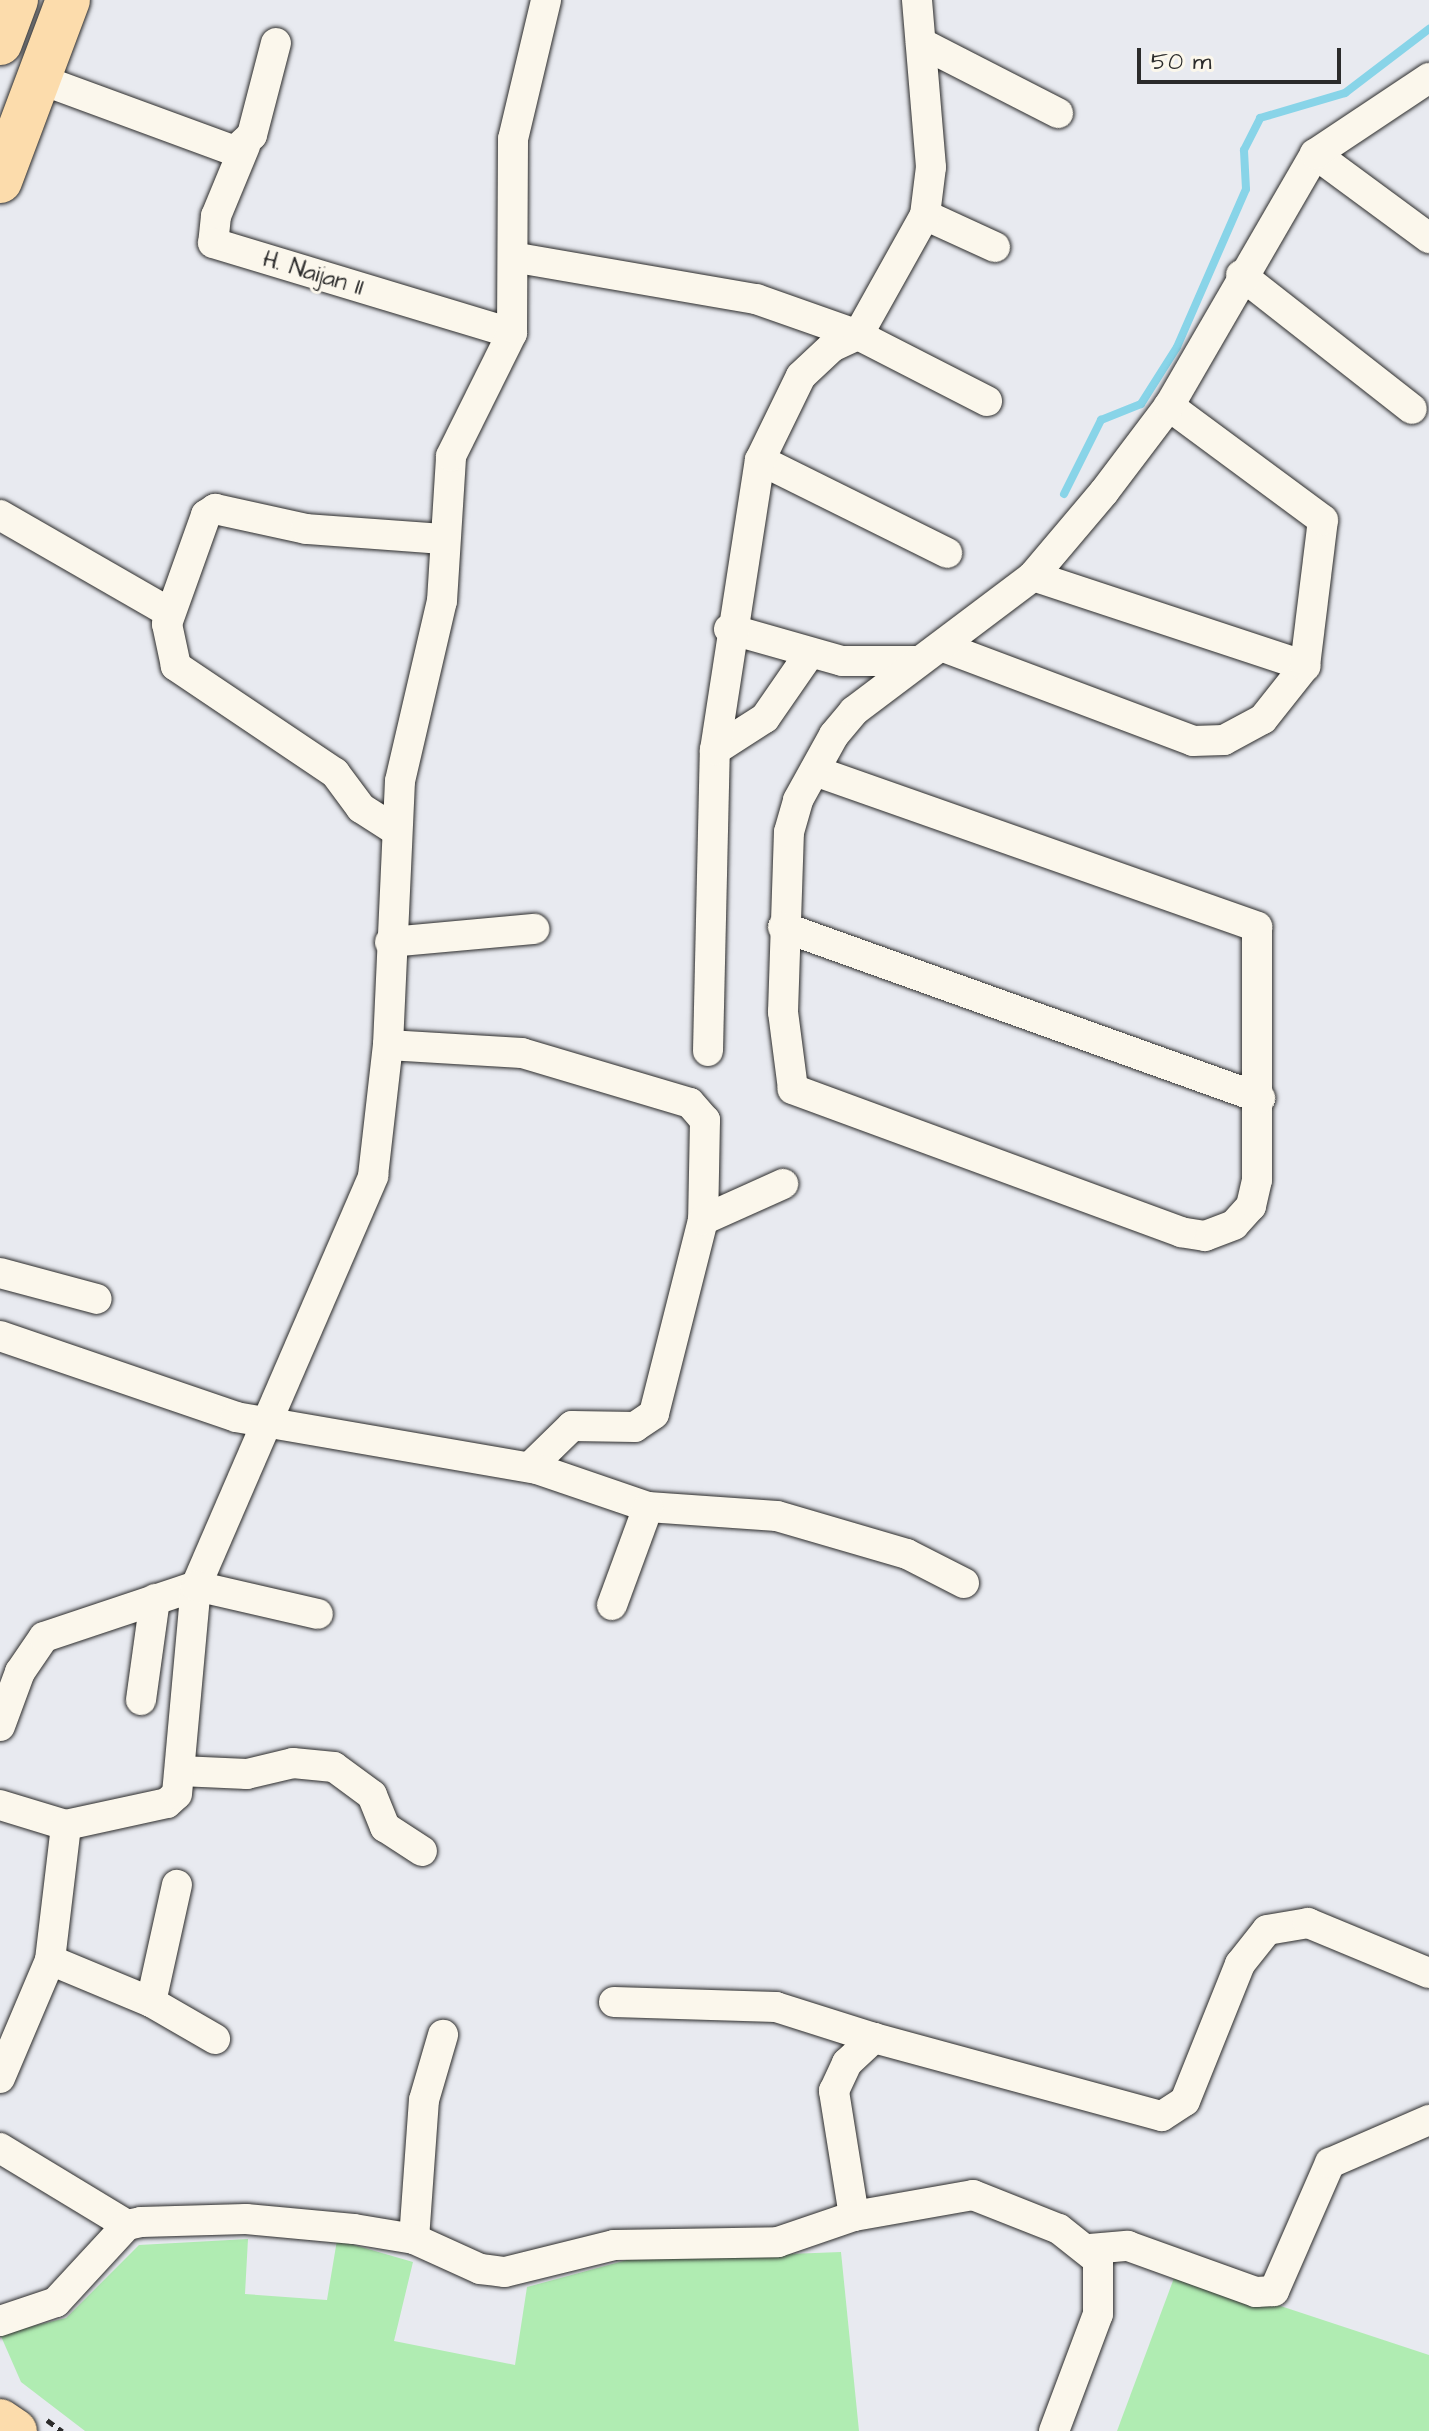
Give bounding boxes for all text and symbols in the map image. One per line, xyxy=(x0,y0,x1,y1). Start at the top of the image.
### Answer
scale bar xyxy=(1141,32,1345,82)
text: 50 m xyxy=(1151,45,1211,79)
street label: H. Naijan II xyxy=(259,245,367,303)

